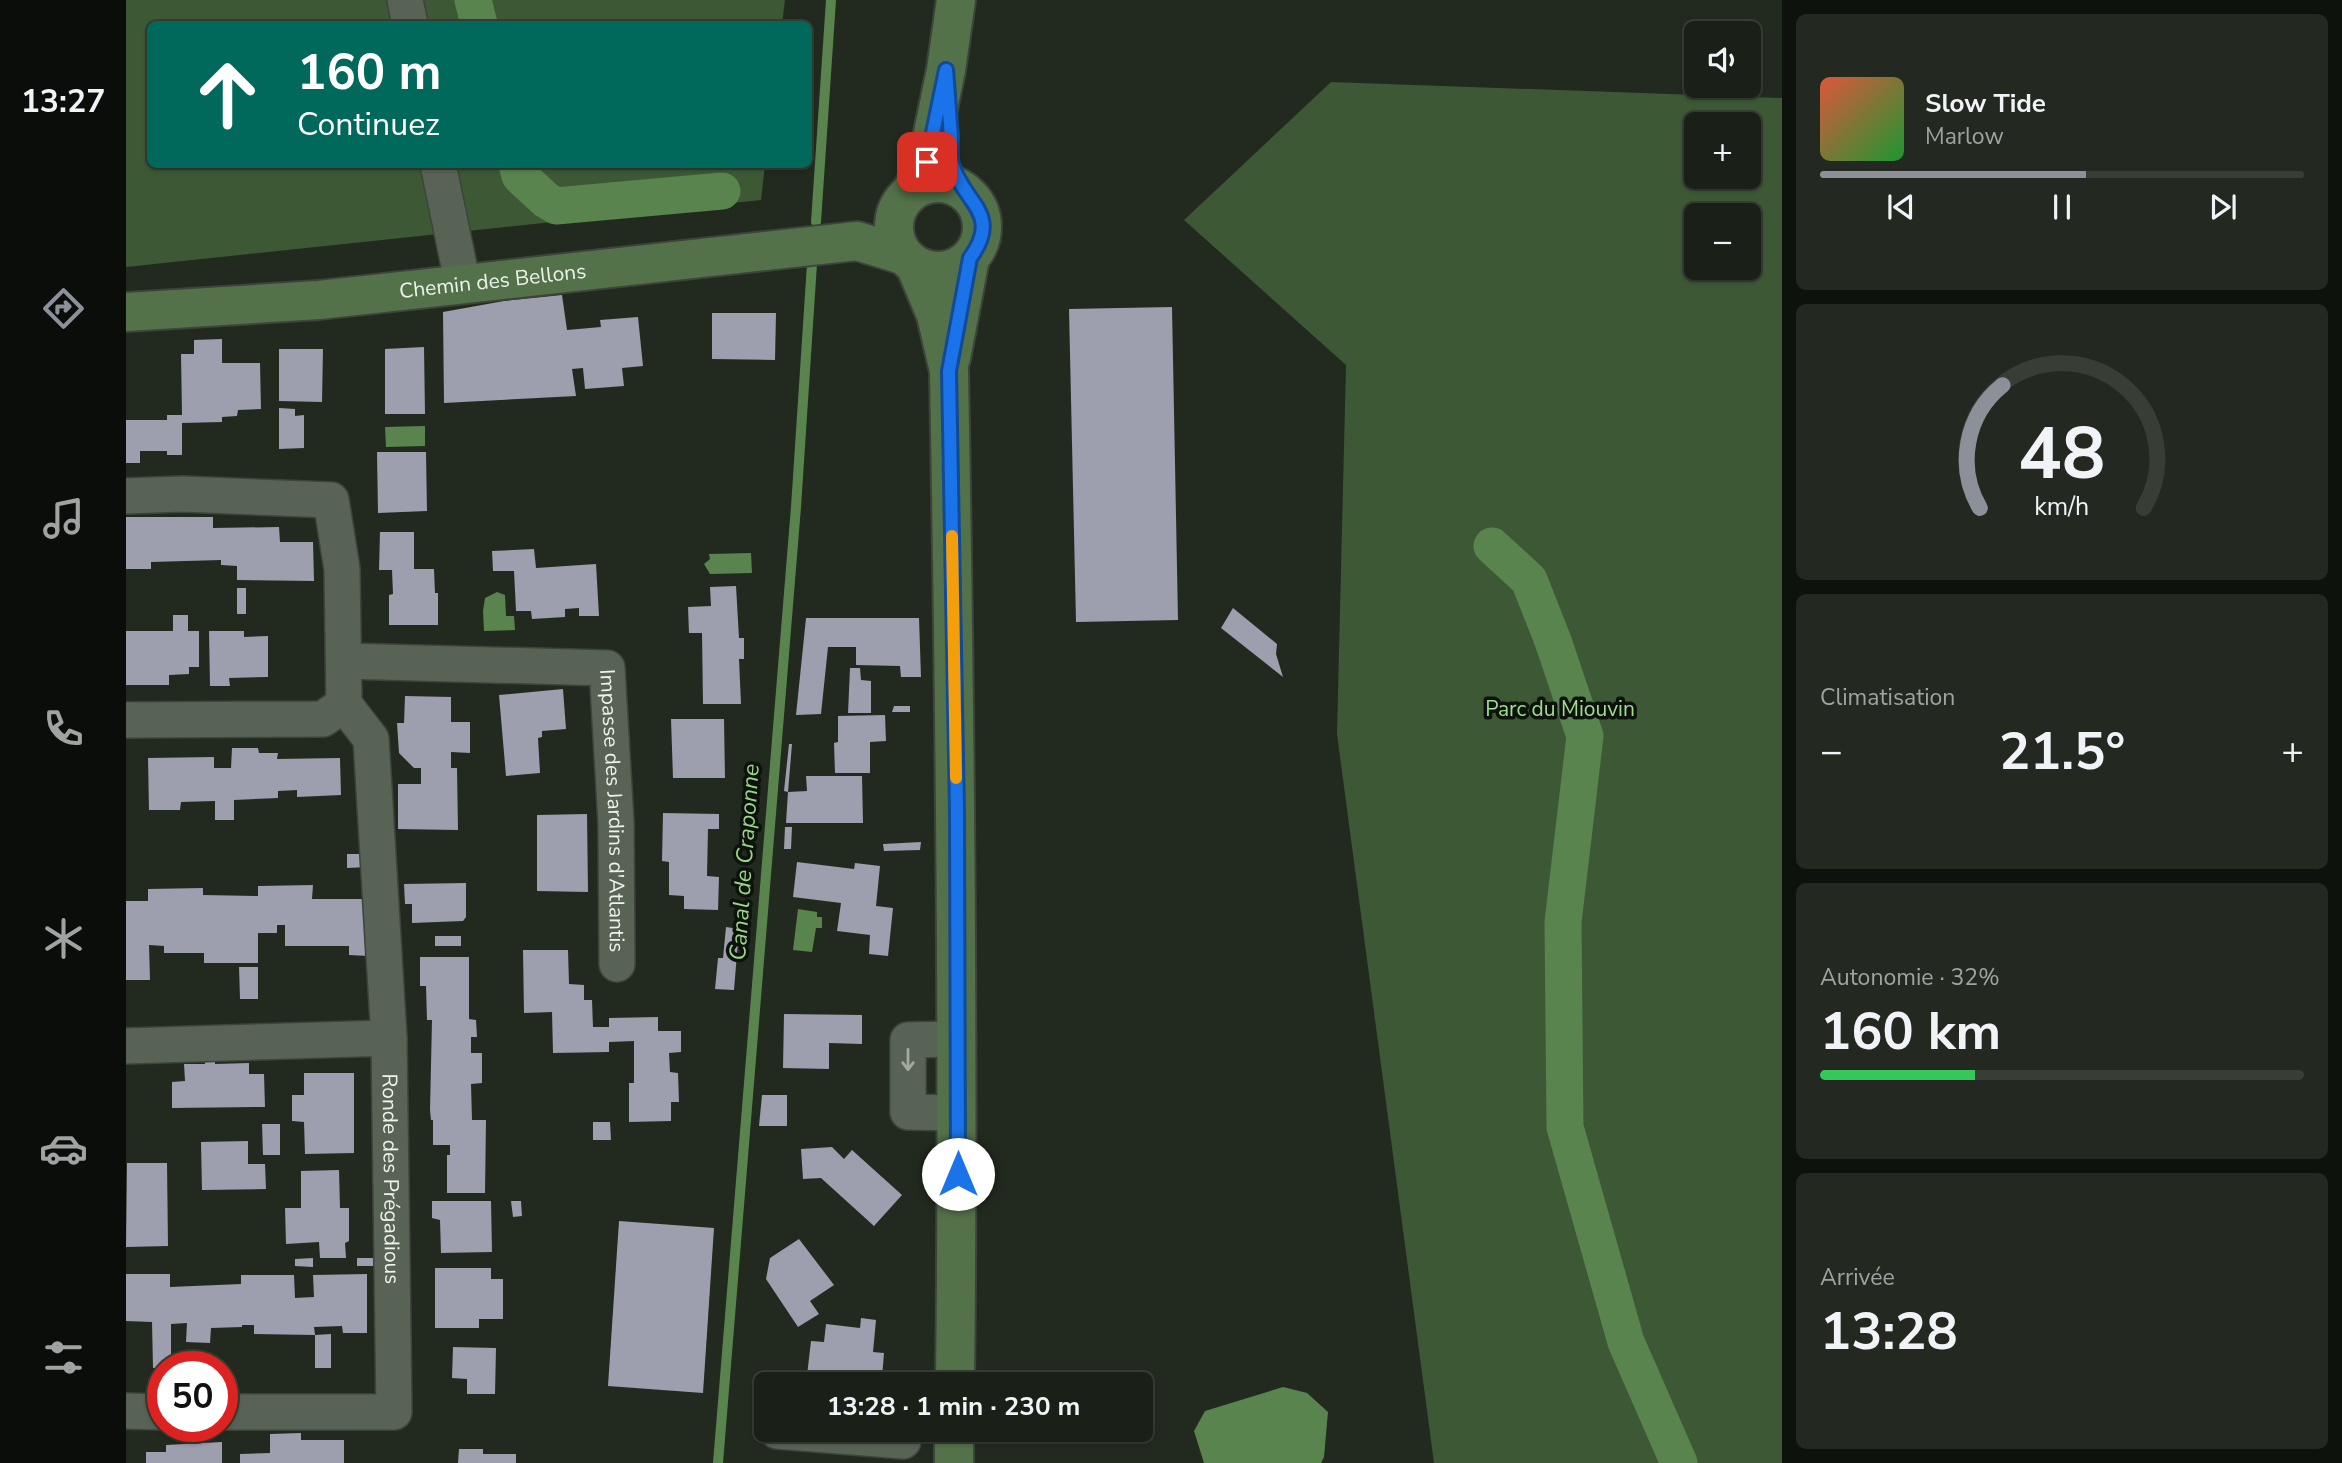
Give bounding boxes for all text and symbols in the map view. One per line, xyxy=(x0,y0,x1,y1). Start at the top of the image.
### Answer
map controls xyxy=(1684,21,1761,280)
button: sound xyxy=(1684,21,1761,98)
text: 160 m xyxy=(297,39,441,106)
icon: ahead xyxy=(182,49,273,140)
text: 13:27 xyxy=(21,80,105,123)
text: Slow Tide xyxy=(1925,86,2046,121)
text: Continuez xyxy=(297,103,440,146)
button: + xyxy=(1684,112,1761,189)
text: Marlow xyxy=(1925,121,2004,152)
pin xyxy=(897,132,957,192)
icon: arrive xyxy=(908,143,946,181)
icon: previous xyxy=(1882,188,1920,226)
icon: pause xyxy=(2043,188,2081,226)
icon: next xyxy=(2204,188,2242,226)
button: − xyxy=(1684,203,1761,280)
street label: Chemin des Bellons xyxy=(398,257,587,305)
icon: directions xyxy=(39,284,88,333)
text: 48 xyxy=(2018,404,2106,504)
text: km/h xyxy=(2034,489,2090,523)
icon: music xyxy=(39,494,88,543)
street label: Impasse des Jardins d'Atlantis xyxy=(593,668,631,952)
text: Climatisation xyxy=(1820,682,1955,713)
park label: Parc du Miouvin xyxy=(1485,695,1635,723)
icon: phone xyxy=(39,704,88,753)
text: 21.5° xyxy=(1999,716,2125,787)
text: − xyxy=(1820,726,1843,777)
text: + xyxy=(2281,726,2304,777)
water label: Canal de Craponne xyxy=(722,763,767,961)
icon: climate xyxy=(39,914,88,963)
text: Autonomie · 32% xyxy=(1820,962,2000,993)
text: 160 km xyxy=(1820,996,2001,1067)
one-way arrow xyxy=(901,1048,915,1071)
street label: Ronde des Prégadious xyxy=(375,1073,406,1285)
icon: car xyxy=(39,1124,88,1173)
position arrow xyxy=(921,1137,995,1211)
text: Arrivée xyxy=(1820,1262,1895,1293)
text: 13:28 xyxy=(1820,1296,1958,1367)
icon: filters xyxy=(39,1333,88,1382)
speed limit sign: 50 xyxy=(147,1351,238,1442)
text: 13:28 · 1 min · 230 m xyxy=(827,1389,1080,1424)

